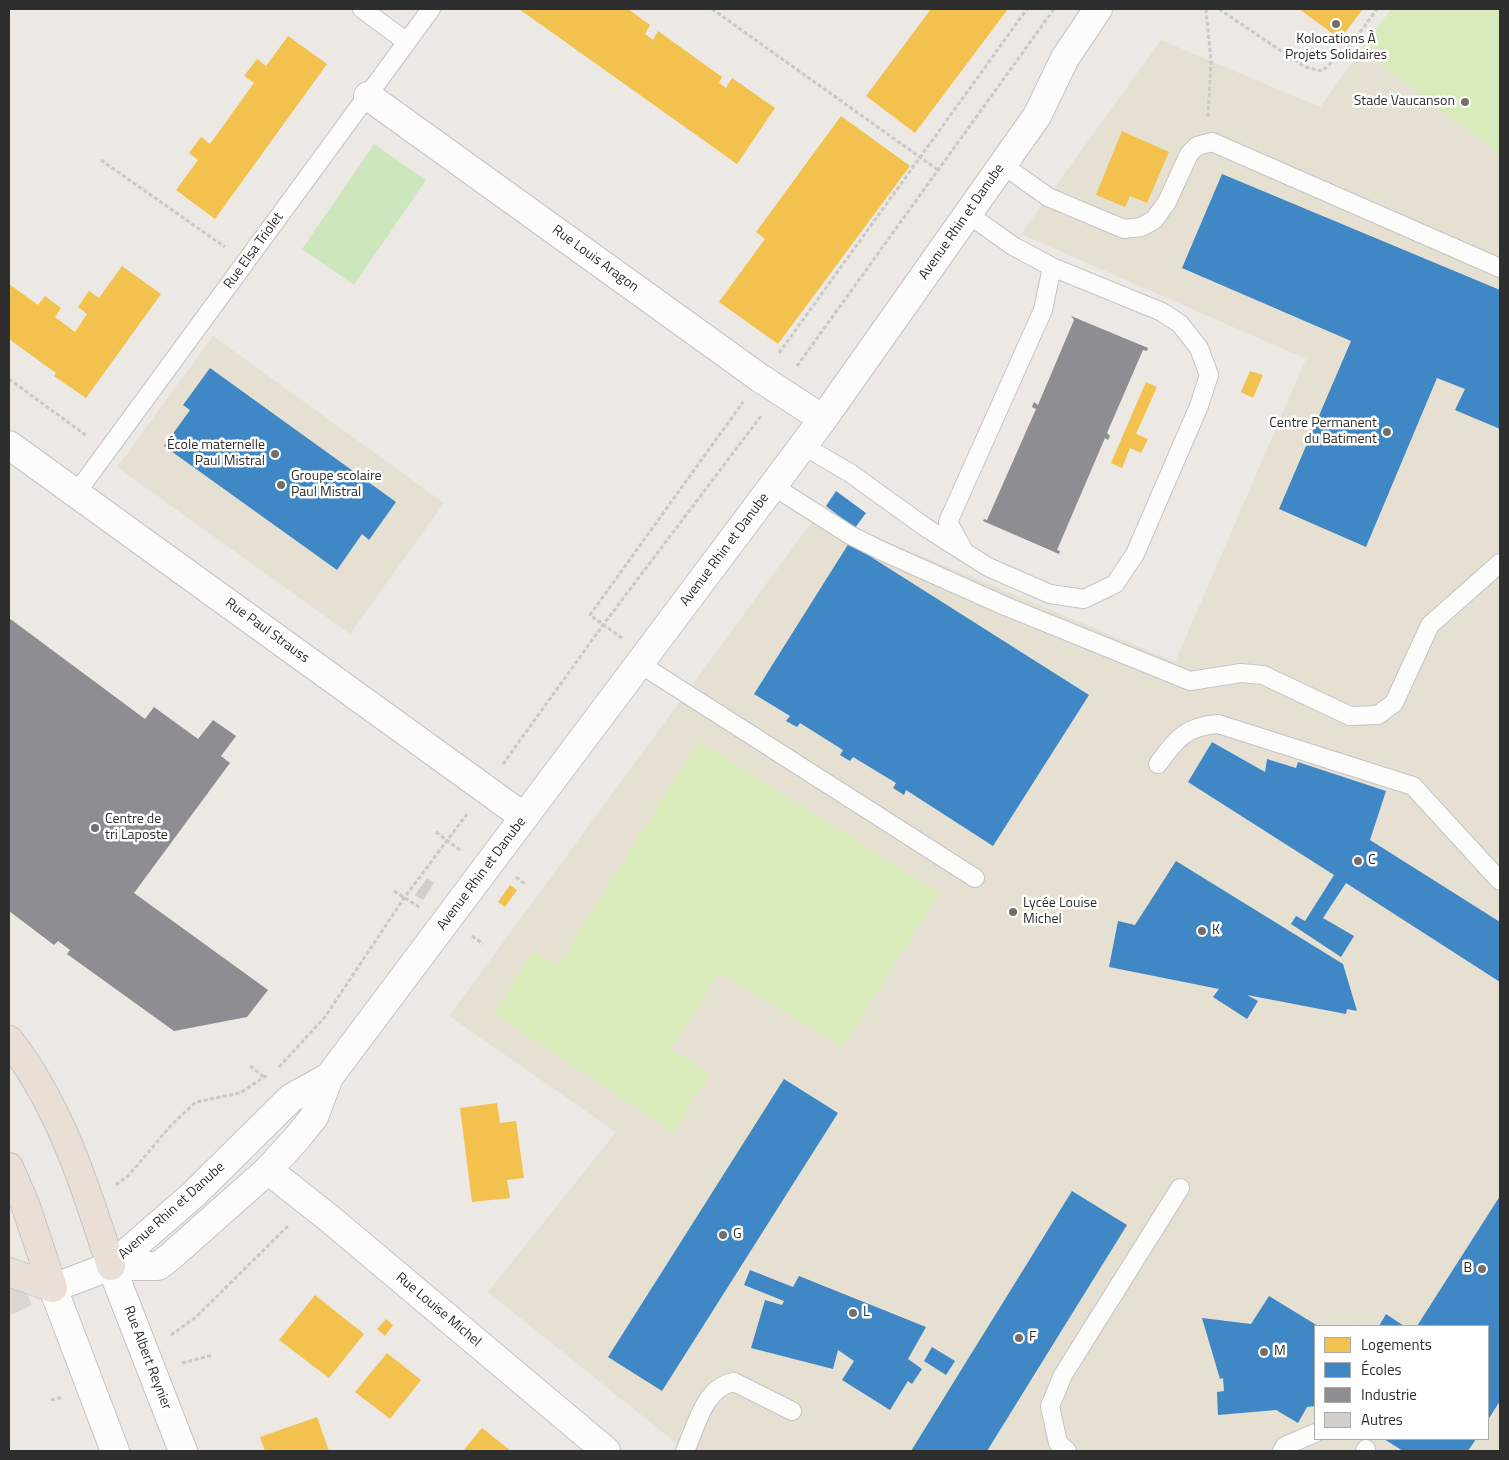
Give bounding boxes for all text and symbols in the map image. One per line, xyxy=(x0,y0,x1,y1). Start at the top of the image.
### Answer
marker: Kolocations À Projets Solidaires xyxy=(1330,18,1342,30)
place label: Kolocations À Projets Solidaires xyxy=(1285,32,1387,64)
place label: Stade Vaucanson xyxy=(1354,94,1455,110)
marker: Stade Vaucanson xyxy=(1459,96,1471,108)
street label: Avenue Rhin et Danube xyxy=(916,161,1008,283)
street label: Rue Elsa Triolet xyxy=(221,210,287,292)
street label: Rue Louis Aragon xyxy=(549,222,641,296)
place label: Centre Permanent du Batiment xyxy=(1269,416,1377,448)
marker: Centre Permanent du Batiment xyxy=(1381,426,1393,438)
place label: École maternelle Paul Mistral xyxy=(167,438,265,471)
marker: École maternelle Paul Mistral xyxy=(269,448,281,460)
place label: Groupe scolaire Paul Mistral xyxy=(291,469,382,502)
marker: Groupe scolaire Paul Mistral xyxy=(275,479,287,491)
street label: Avenue Rhin et Danube xyxy=(677,490,773,610)
street label: Rue Paul Strauss xyxy=(222,595,312,667)
place label: Centre de tri Laposte xyxy=(105,812,168,844)
street label: Avenue Rhin et Danube xyxy=(434,814,530,934)
marker: Centre de tri Laposte xyxy=(89,822,101,834)
place label: C xyxy=(1368,853,1376,869)
marker: C xyxy=(1352,855,1364,867)
place label: Lycée Louise Michel xyxy=(1023,896,1097,929)
marker: Lycée Louise Michel xyxy=(1007,906,1019,918)
place label: K xyxy=(1212,923,1220,939)
marker: K xyxy=(1196,925,1208,937)
street label: Avenue Rhin et Danube xyxy=(115,1159,229,1263)
place label: G xyxy=(733,1227,742,1243)
marker: G xyxy=(717,1229,729,1241)
place label: B xyxy=(1463,1261,1472,1277)
marker: B xyxy=(1476,1263,1488,1275)
street label: Rue Louise Michel xyxy=(392,1269,484,1351)
street label: Rue Albert Reynier xyxy=(119,1304,175,1412)
place label: L xyxy=(863,1305,870,1321)
marker: L xyxy=(847,1307,859,1319)
legend xyxy=(1314,1325,1489,1440)
place label: F xyxy=(1029,1330,1036,1346)
marker: F xyxy=(1013,1332,1025,1344)
text: Logements xyxy=(1361,1333,1432,1356)
place label: M xyxy=(1274,1344,1286,1360)
marker: M xyxy=(1258,1346,1270,1358)
text: Écoles xyxy=(1361,1358,1402,1381)
text: Industrie xyxy=(1361,1383,1417,1406)
text: Autres xyxy=(1361,1408,1403,1431)

